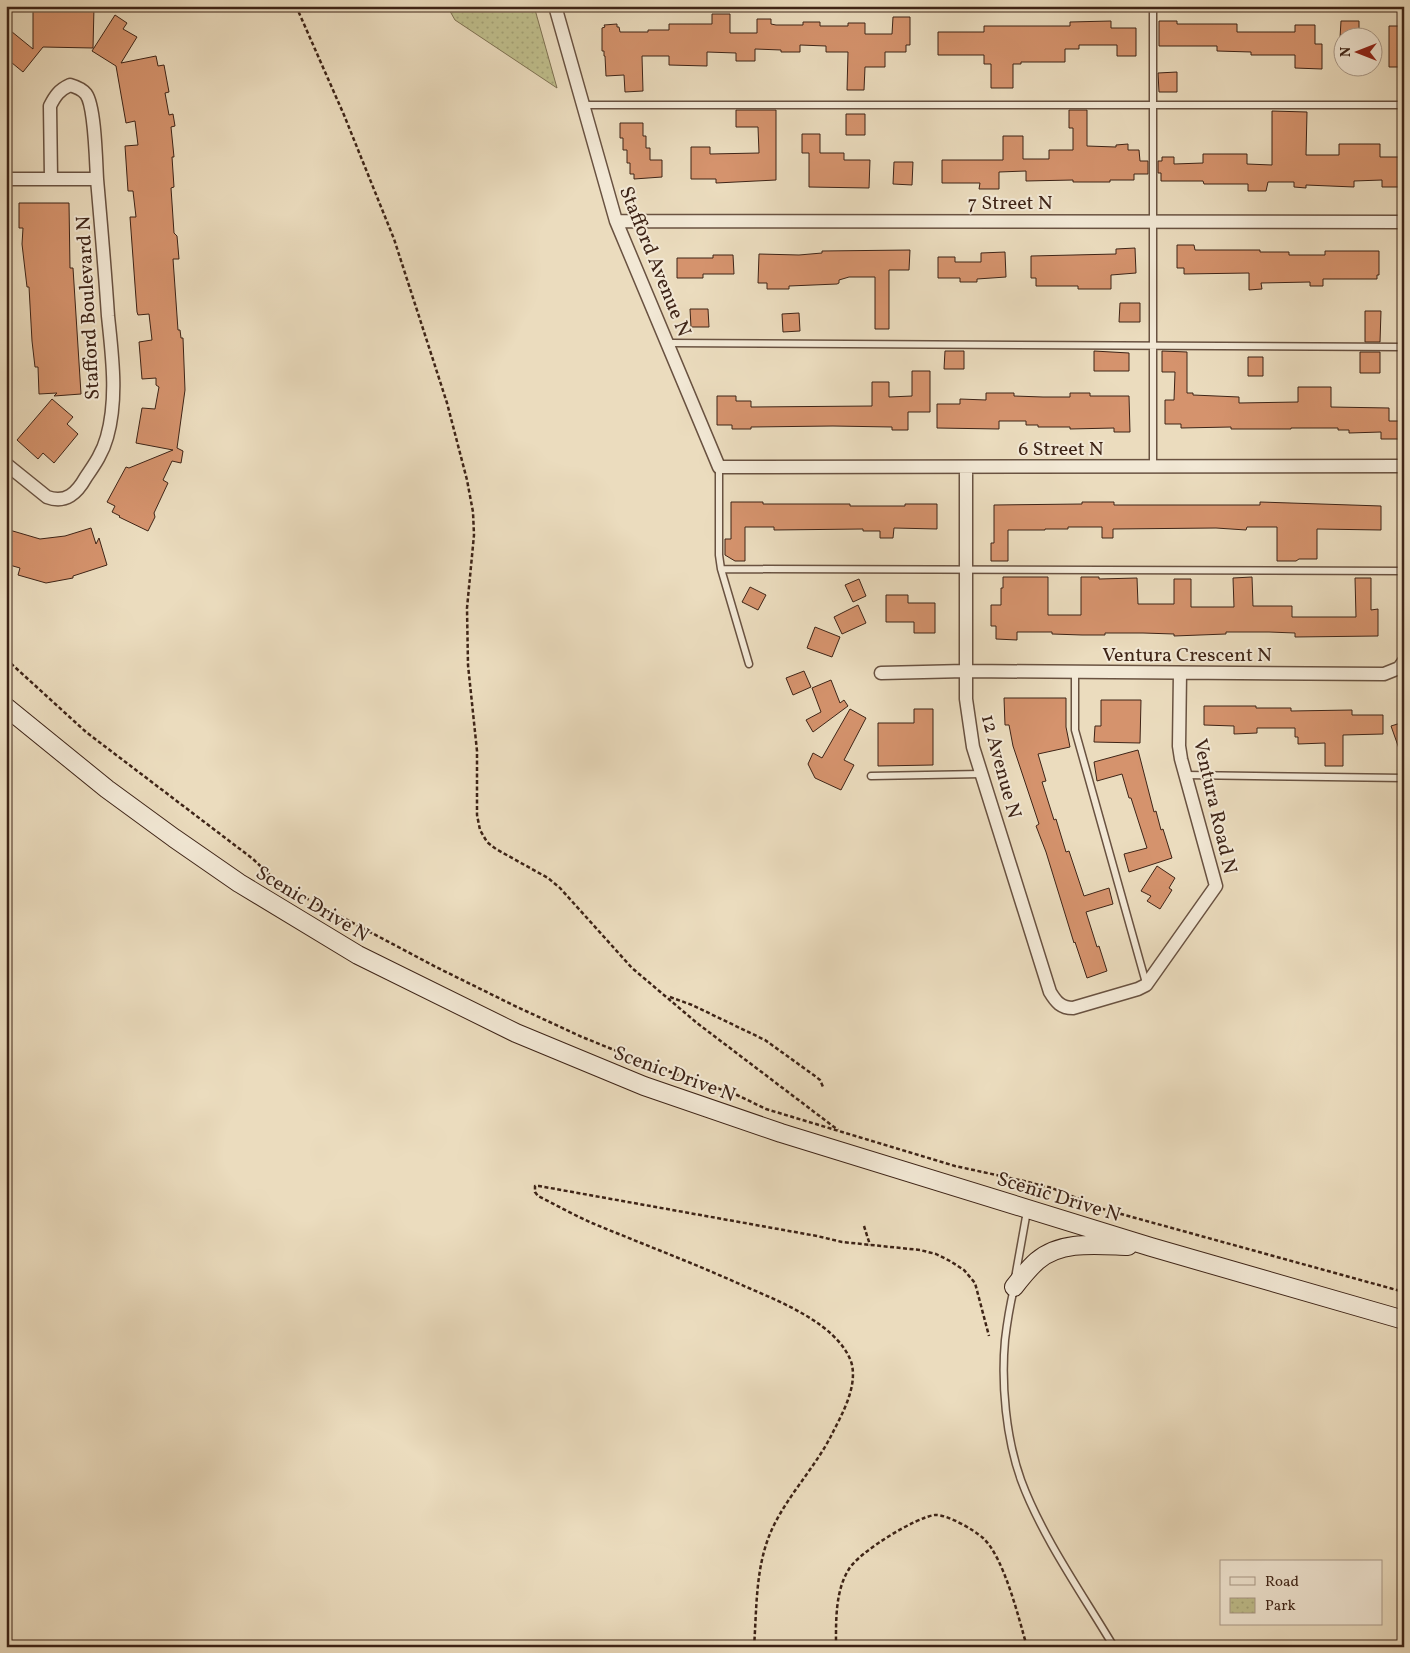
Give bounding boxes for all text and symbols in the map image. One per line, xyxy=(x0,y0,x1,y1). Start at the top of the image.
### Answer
north arrow xyxy=(1332,28,1382,78)
text: N xyxy=(1337,47,1356,57)
street label: Stafford Avenue N xyxy=(611,182,697,341)
street label: 7 Street N xyxy=(968,190,1053,218)
street label: Stafford Boulevard N xyxy=(70,215,108,401)
street label: 6 Street N xyxy=(1018,436,1104,464)
street label: Ventura Crescent N xyxy=(1102,642,1272,670)
street label: 12 Avenue N xyxy=(973,711,1027,822)
street label: Ventura Road N xyxy=(1185,736,1243,877)
street label: Scenic Drive N xyxy=(250,860,374,950)
street label: Scenic Drive N xyxy=(609,1040,739,1110)
street label: Scenic Drive N xyxy=(993,1166,1124,1230)
legend xyxy=(1220,1560,1382,1626)
text: Road xyxy=(1265,1572,1299,1593)
text: Park xyxy=(1265,1596,1296,1617)

